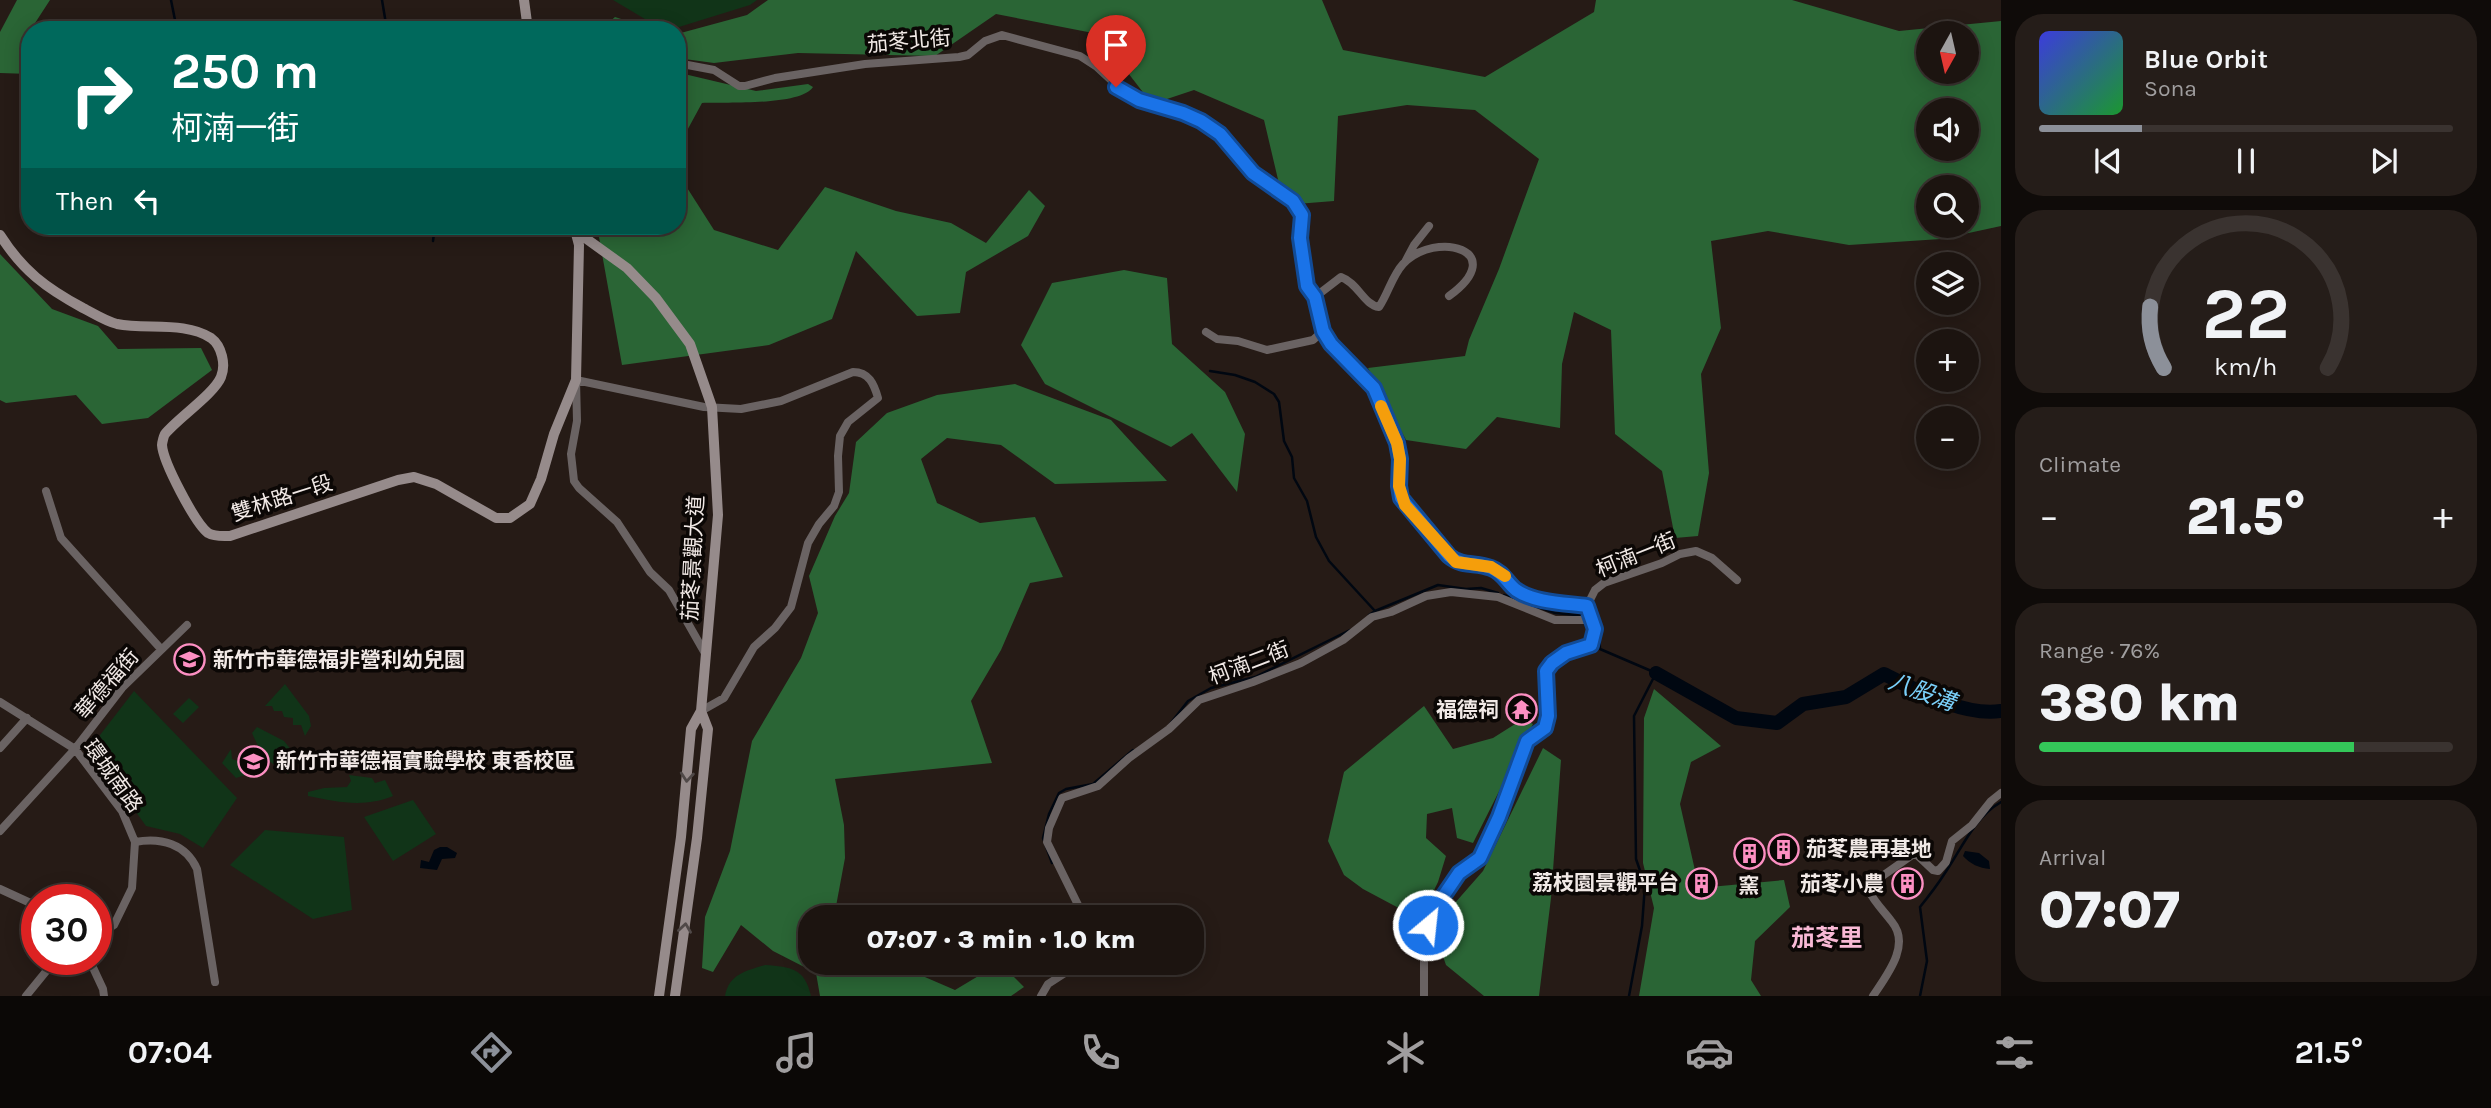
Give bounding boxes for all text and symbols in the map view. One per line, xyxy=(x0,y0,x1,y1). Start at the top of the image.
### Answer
pin xyxy=(1086,15,1146,87)
north arrow xyxy=(1916,21,1979,84)
map controls xyxy=(1916,21,1979,469)
street label: 茄苳北街 xyxy=(866,25,952,57)
icon: arrive xyxy=(1097,26,1135,64)
text: 250 m xyxy=(171,43,319,100)
text: Blue Orbit xyxy=(2144,44,2268,75)
icon: right xyxy=(56,49,147,140)
text: Sona xyxy=(2144,75,2197,102)
button: sound xyxy=(1916,98,1979,161)
text: 柯湳一街 xyxy=(171,110,299,147)
icon: previous xyxy=(2089,142,2127,180)
icon: pause xyxy=(2227,142,2265,180)
icon: next xyxy=(2365,142,2403,180)
button: search xyxy=(1916,175,1979,238)
icon: left xyxy=(128,182,166,220)
text: Then xyxy=(56,186,114,217)
button: layers xyxy=(1916,252,1979,315)
text: 22 xyxy=(2202,271,2290,356)
button: + xyxy=(1916,329,1979,392)
text: km/h xyxy=(2214,351,2278,380)
button: − xyxy=(1916,406,1979,469)
text: Climate xyxy=(2039,451,2121,478)
street label: 雙林路一段 xyxy=(228,470,336,526)
text: 21.5° xyxy=(2186,486,2306,547)
street label: 茄苳景觀大道 xyxy=(678,494,708,622)
text: − xyxy=(2039,494,2059,539)
text: + xyxy=(2433,494,2453,539)
street label: 柯湳一街 xyxy=(1593,528,1679,582)
street label: 柯湳二街 xyxy=(1205,637,1293,689)
text: Range · 76% xyxy=(2039,637,2160,664)
school or university icon: 新竹市華德福非營利幼兒園 xyxy=(173,643,207,677)
street label: 華德福街 xyxy=(70,644,144,724)
place label: 新竹市華德福非營利幼兒園 xyxy=(213,648,465,672)
water label: 八股溝 xyxy=(1885,668,1962,718)
text: 380 km xyxy=(2039,672,2240,733)
temple icon: 福德祠 xyxy=(1505,693,1539,727)
place label: 福德祠 xyxy=(1436,698,1499,722)
street label: 環城南路 xyxy=(79,735,147,817)
school or university icon: 新竹市華德福實驗學校 東香校區 xyxy=(236,744,270,778)
place label: 新竹市華德福實驗學校 東香校區 xyxy=(276,749,575,773)
one-way arrow xyxy=(680,772,695,783)
building icon: 茄苳農再基地 xyxy=(1766,832,1800,866)
building icon: 窯 xyxy=(1732,837,1766,871)
place label: 茄苳農再基地 xyxy=(1806,837,1932,861)
text: Arrival xyxy=(2039,844,2106,871)
building icon: 荔枝園景觀平台 xyxy=(1685,866,1719,900)
building icon: 茄苳小農 xyxy=(1890,867,1924,901)
place label: 荔枝園景觀平台 xyxy=(1532,871,1679,895)
place label: 茄苳小農 xyxy=(1800,872,1884,896)
place label: 窯 xyxy=(1739,874,1760,898)
text: 07:07 xyxy=(2039,879,2180,940)
speed limit sign: 30 xyxy=(21,884,112,975)
position arrow xyxy=(1391,888,1465,962)
one-way arrow xyxy=(677,923,692,934)
text: 07:07 · 3 min · 1.0 km xyxy=(866,924,1136,955)
district label: 茄苳里 xyxy=(1791,924,1863,952)
icon: directions xyxy=(467,1028,516,1077)
icon: music xyxy=(772,1028,821,1077)
icon: phone xyxy=(1076,1028,1125,1077)
icon: climate xyxy=(1381,1028,1430,1077)
icon: car xyxy=(1685,1028,1734,1077)
icon: filters xyxy=(1990,1028,2039,1077)
text: 07:04 xyxy=(128,1034,212,1071)
text: 21.5° xyxy=(2294,1034,2363,1071)

